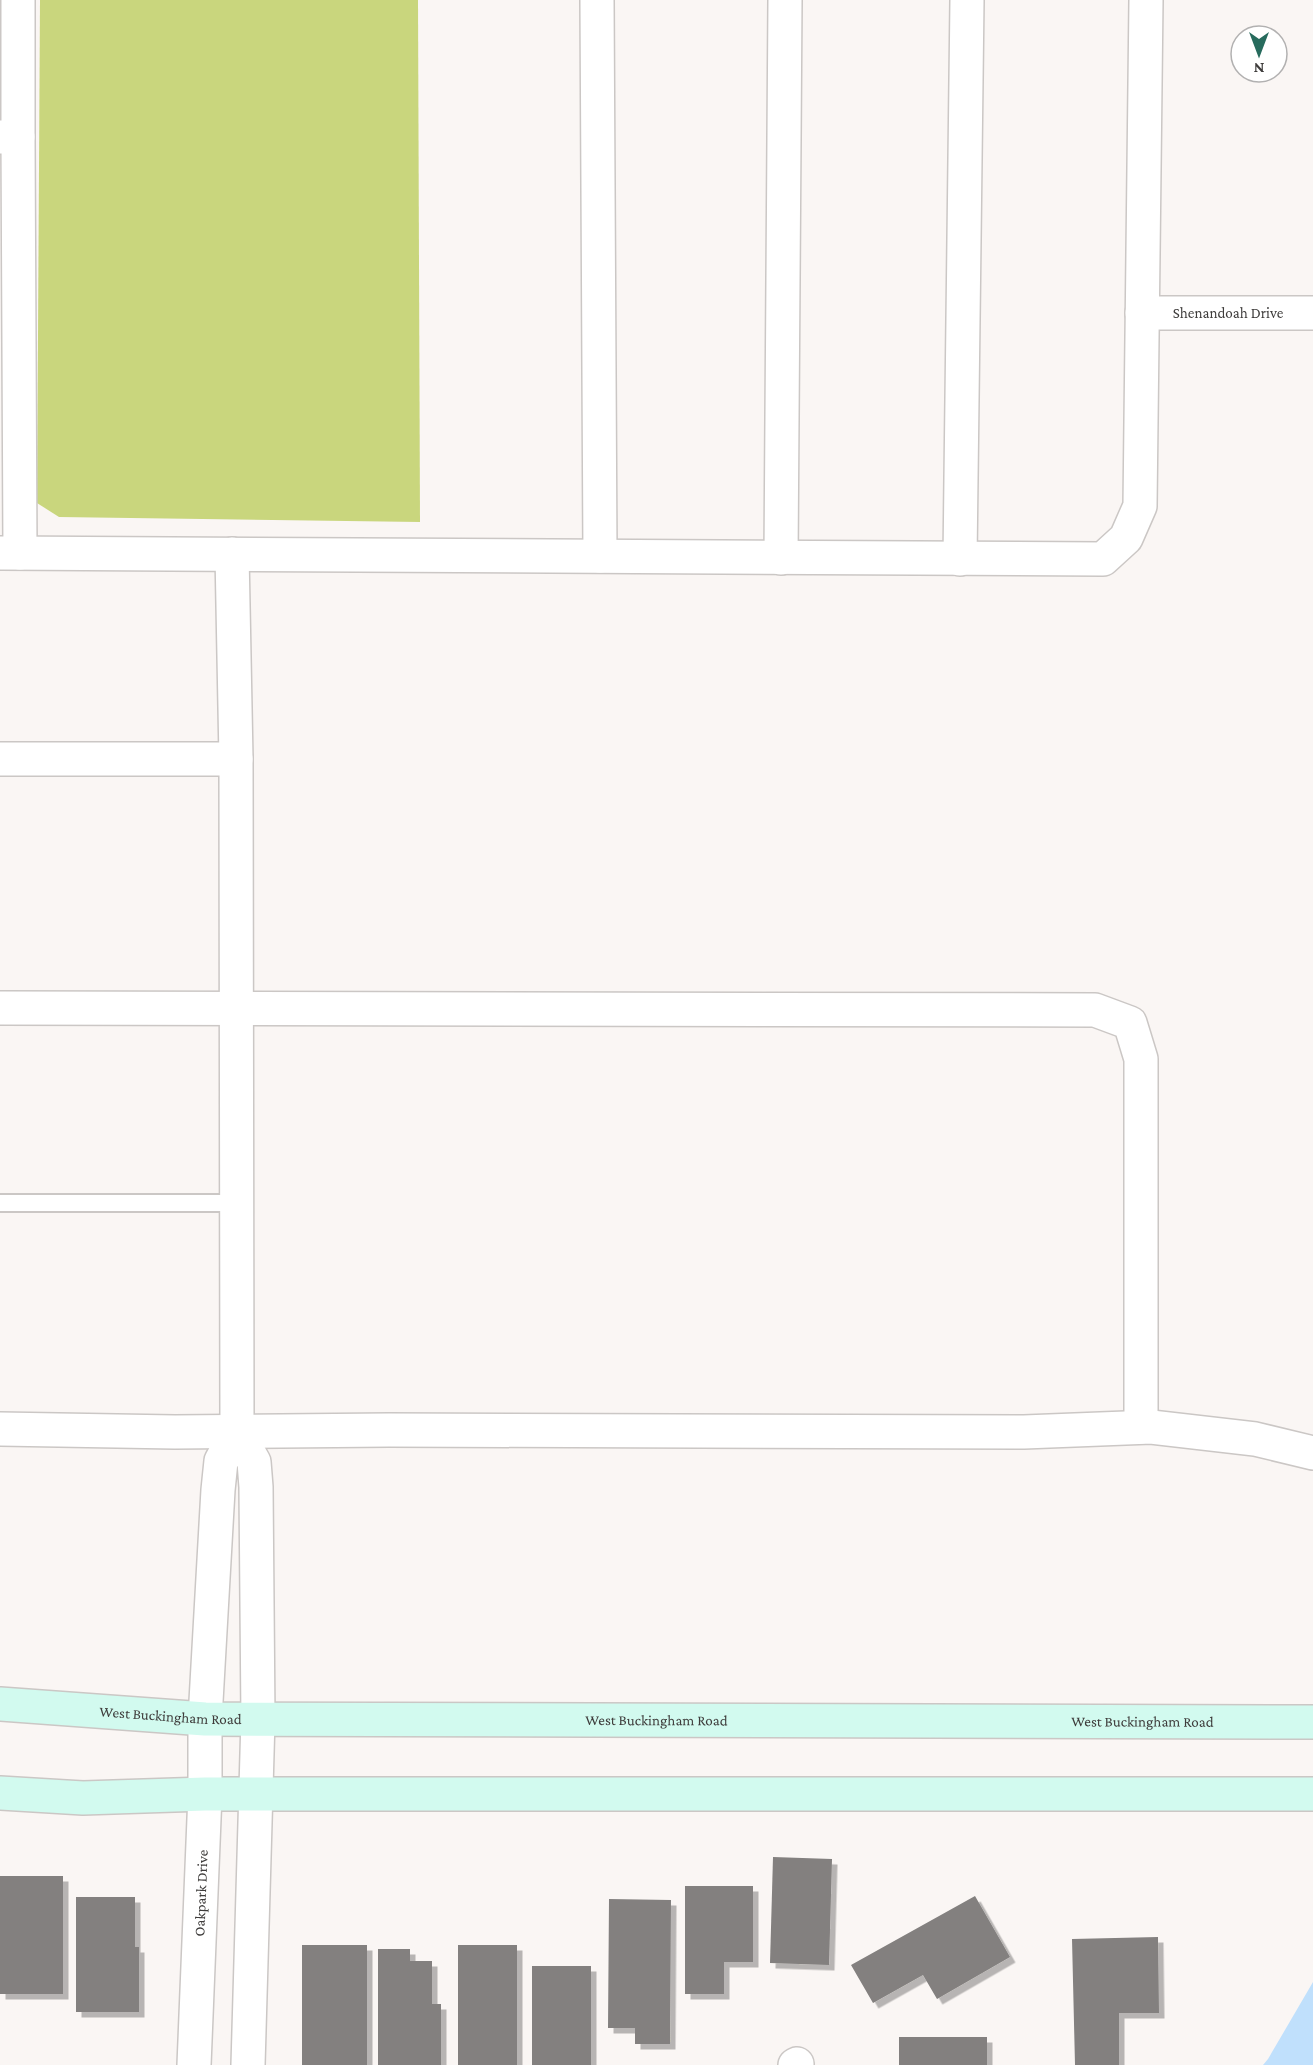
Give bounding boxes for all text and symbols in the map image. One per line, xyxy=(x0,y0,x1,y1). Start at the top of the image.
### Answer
north arrow xyxy=(1229,24,1289,84)
text: N xyxy=(1253,60,1264,77)
street label: Shenandoah Drive xyxy=(1173,305,1284,321)
street label: West Buckingham Road xyxy=(99,1703,242,1727)
street label: West Buckingham Road xyxy=(585,1712,728,1729)
street label: West Buckingham Road xyxy=(1071,1713,1214,1731)
street label: Oakpark Drive xyxy=(191,1849,211,1937)

